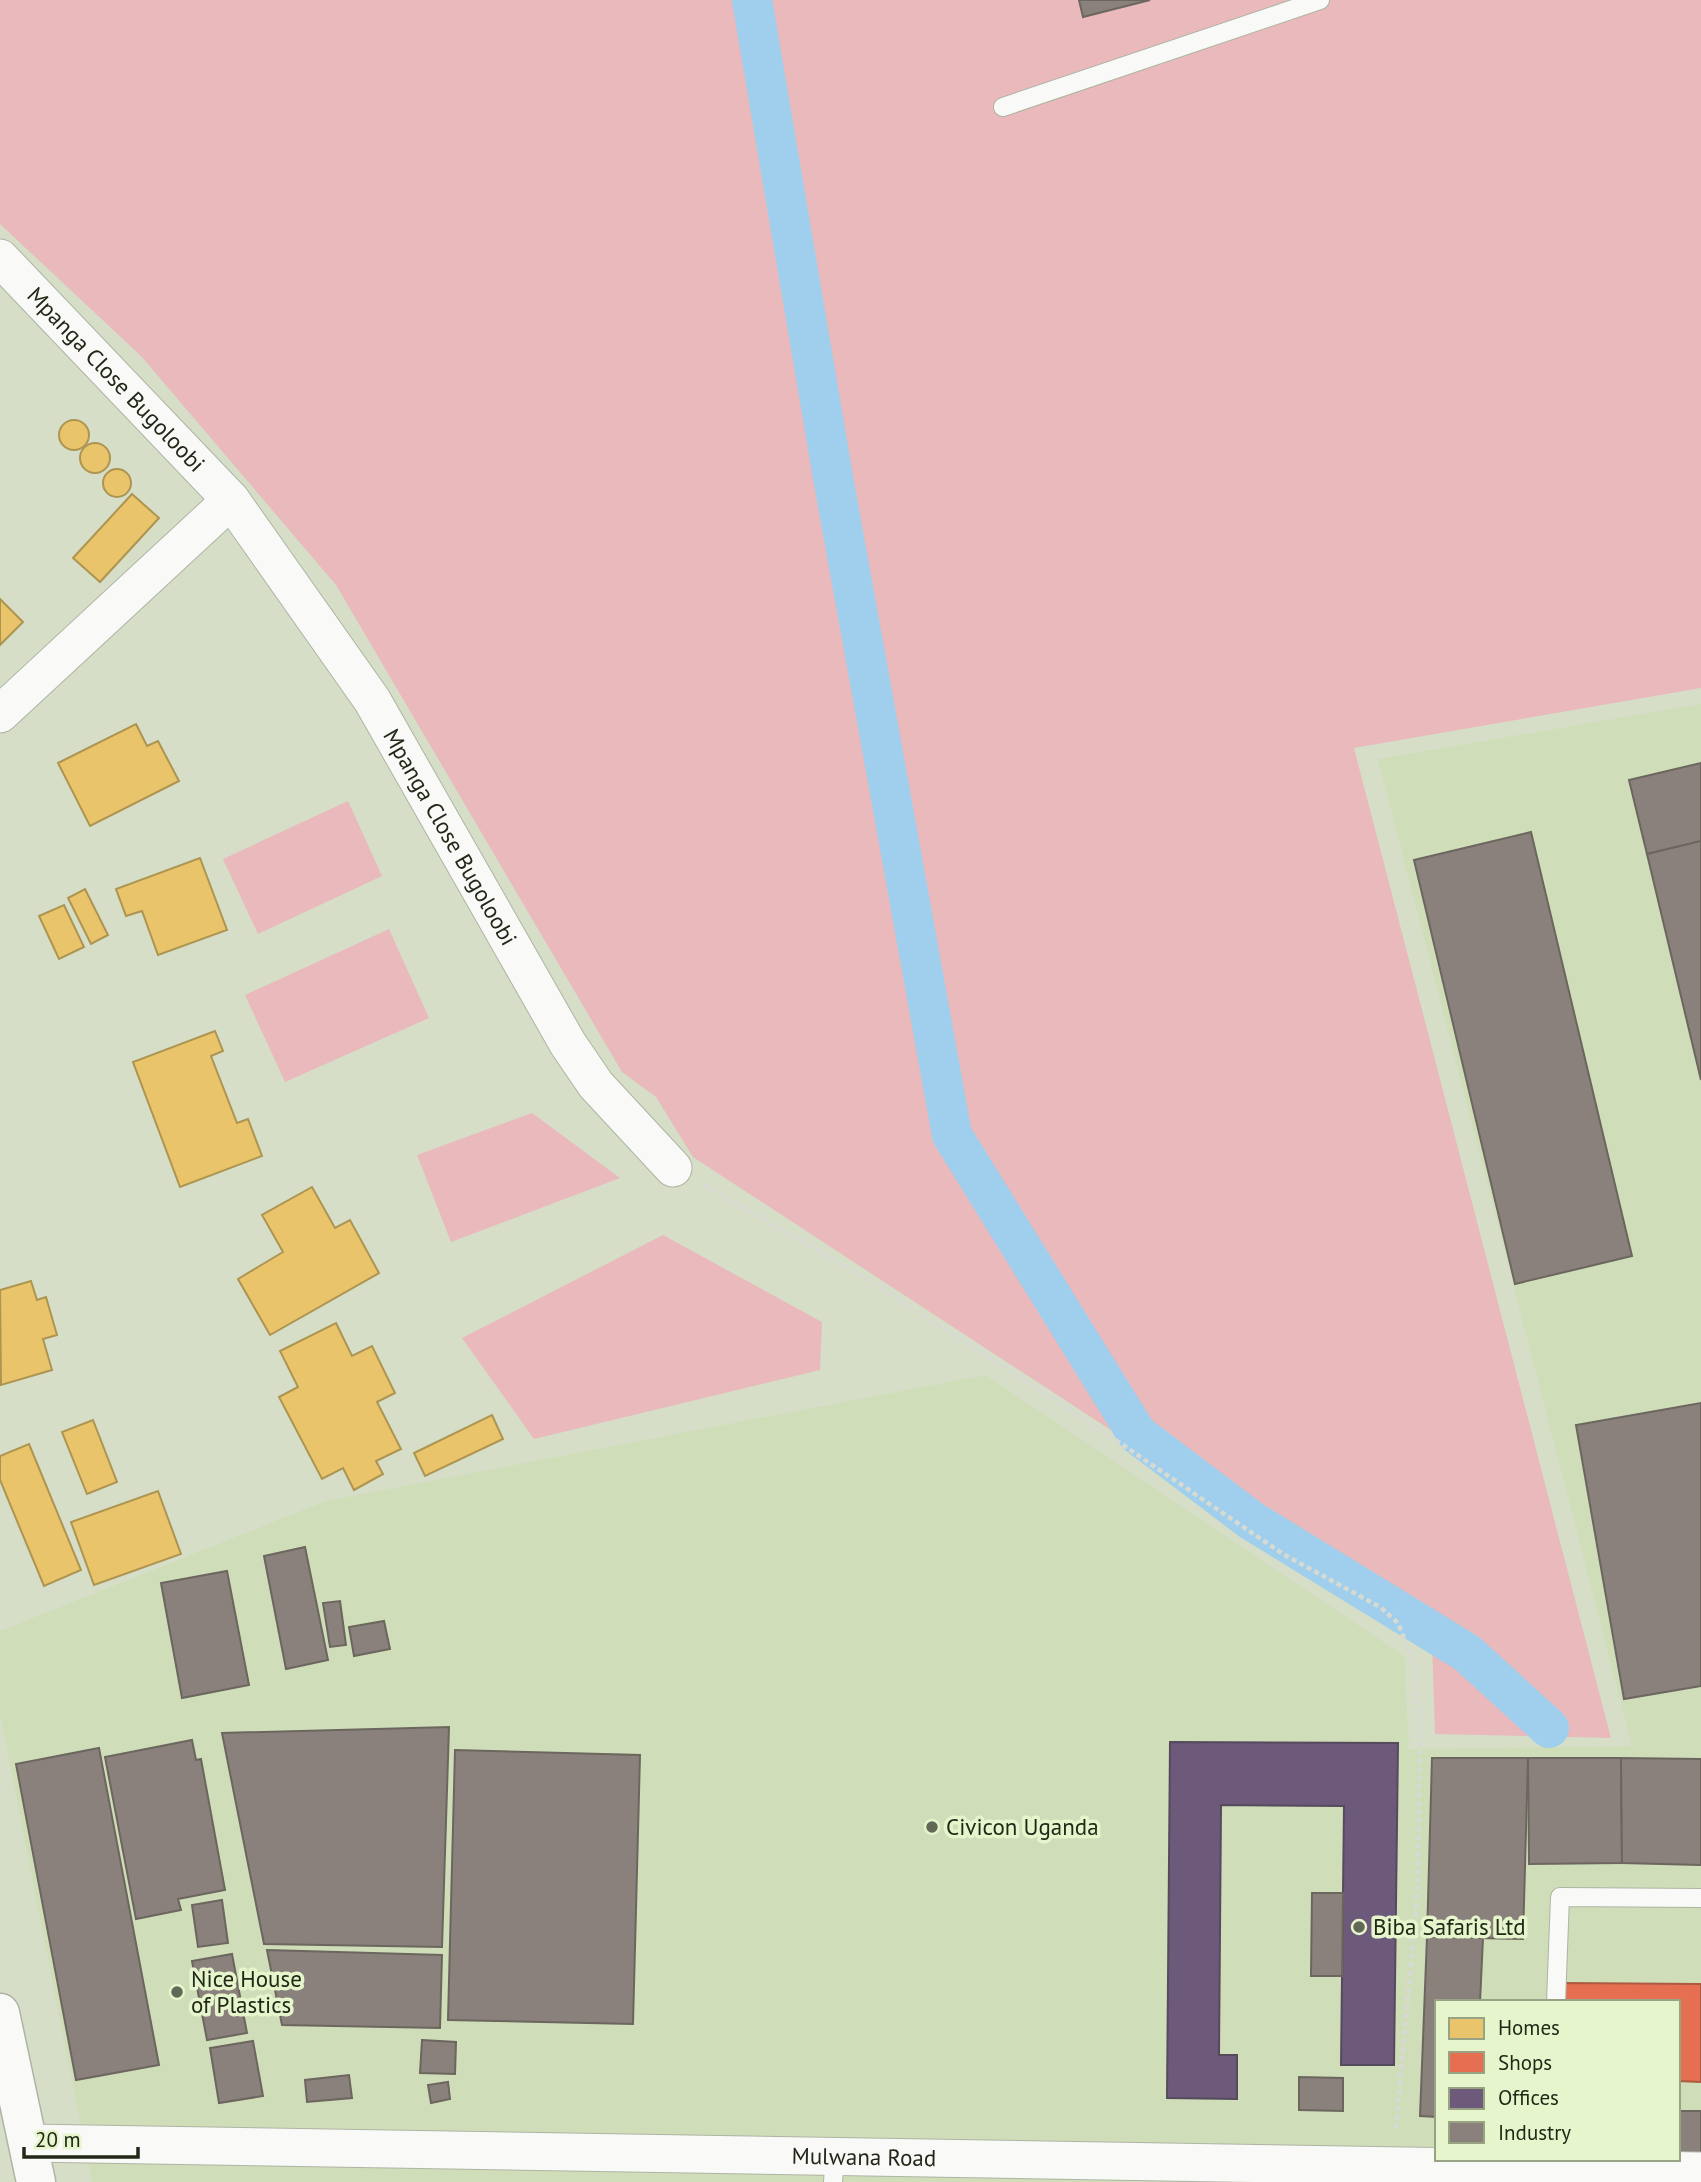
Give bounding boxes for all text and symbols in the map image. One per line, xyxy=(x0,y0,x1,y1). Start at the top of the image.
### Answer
street label: Mpanga Close Bugoloobi xyxy=(21,281,211,478)
street label: Mpanga Close Bugoloobi xyxy=(377,723,524,950)
place label: Civicon Uganda xyxy=(946,1812,1099,1841)
marker: Civicon Uganda xyxy=(924,1819,940,1835)
place label: Biba Safaris Ltd xyxy=(1373,1912,1526,1941)
marker: Biba Safaris Ltd xyxy=(1351,1919,1367,1935)
place label: Nice House of Plastics xyxy=(191,1964,302,2019)
marker: Nice House of Plastics xyxy=(169,1984,185,2000)
legend xyxy=(1435,2000,1680,2161)
text: Homes xyxy=(1498,2014,1560,2041)
text: Shops xyxy=(1498,2049,1552,2076)
text: Offices xyxy=(1498,2084,1559,2111)
scale bar xyxy=(24,2116,138,2160)
text: Industry xyxy=(1498,2119,1571,2146)
text: 20 m xyxy=(35,2126,81,2153)
street label: Mulwana Road xyxy=(791,2141,936,2172)

